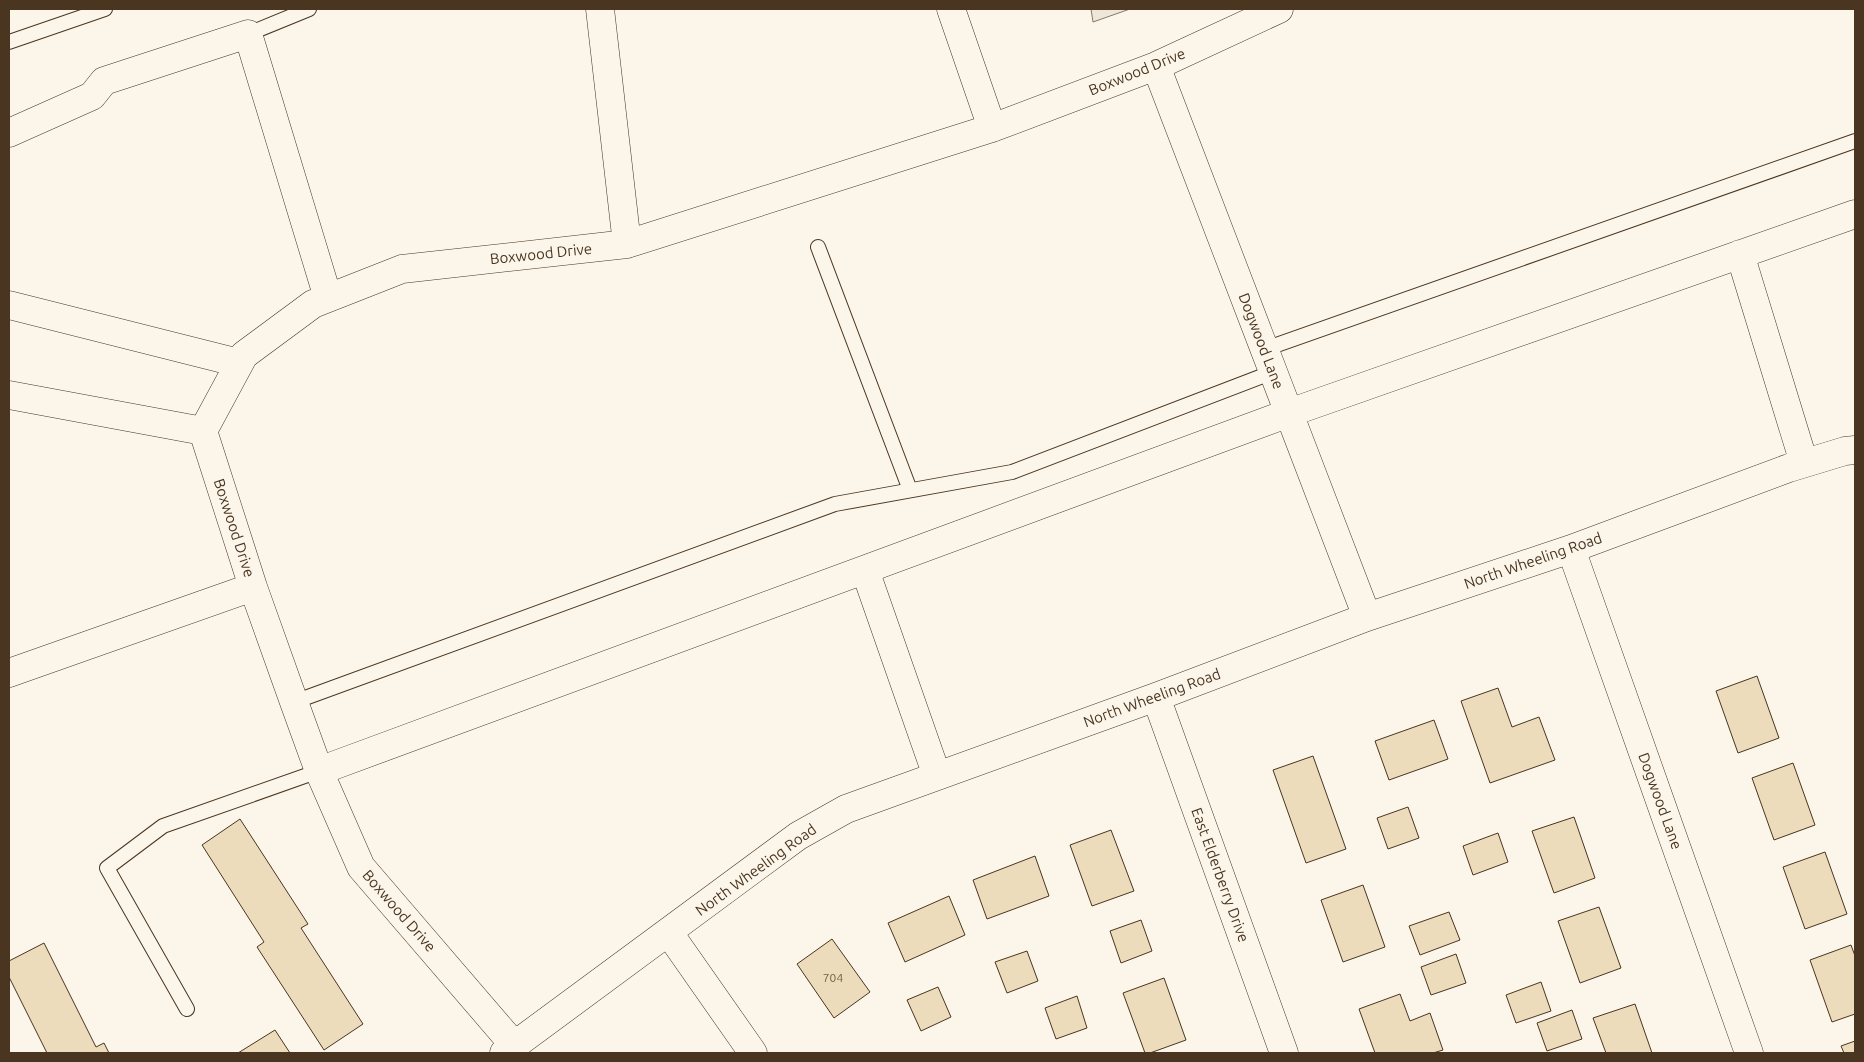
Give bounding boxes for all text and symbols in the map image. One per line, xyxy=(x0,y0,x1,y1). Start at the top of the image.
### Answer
street label: Boxwood Drive xyxy=(1086,44,1188,99)
street label: Boxwood Drive xyxy=(489,240,593,267)
street label: Dogwood Lane xyxy=(1235,290,1288,391)
street label: Boxwood Drive xyxy=(211,476,258,579)
street label: North Wheeling Road xyxy=(1462,529,1604,592)
street label: North Wheeling Road xyxy=(1081,665,1223,730)
street label: Dogwood Lane xyxy=(1635,750,1686,851)
street label: East Elderberry Drive xyxy=(1188,805,1253,944)
street label: North Wheeling Road xyxy=(692,820,819,919)
street label: Boxwood Drive xyxy=(359,866,439,955)
house number: 704 xyxy=(823,971,843,984)

